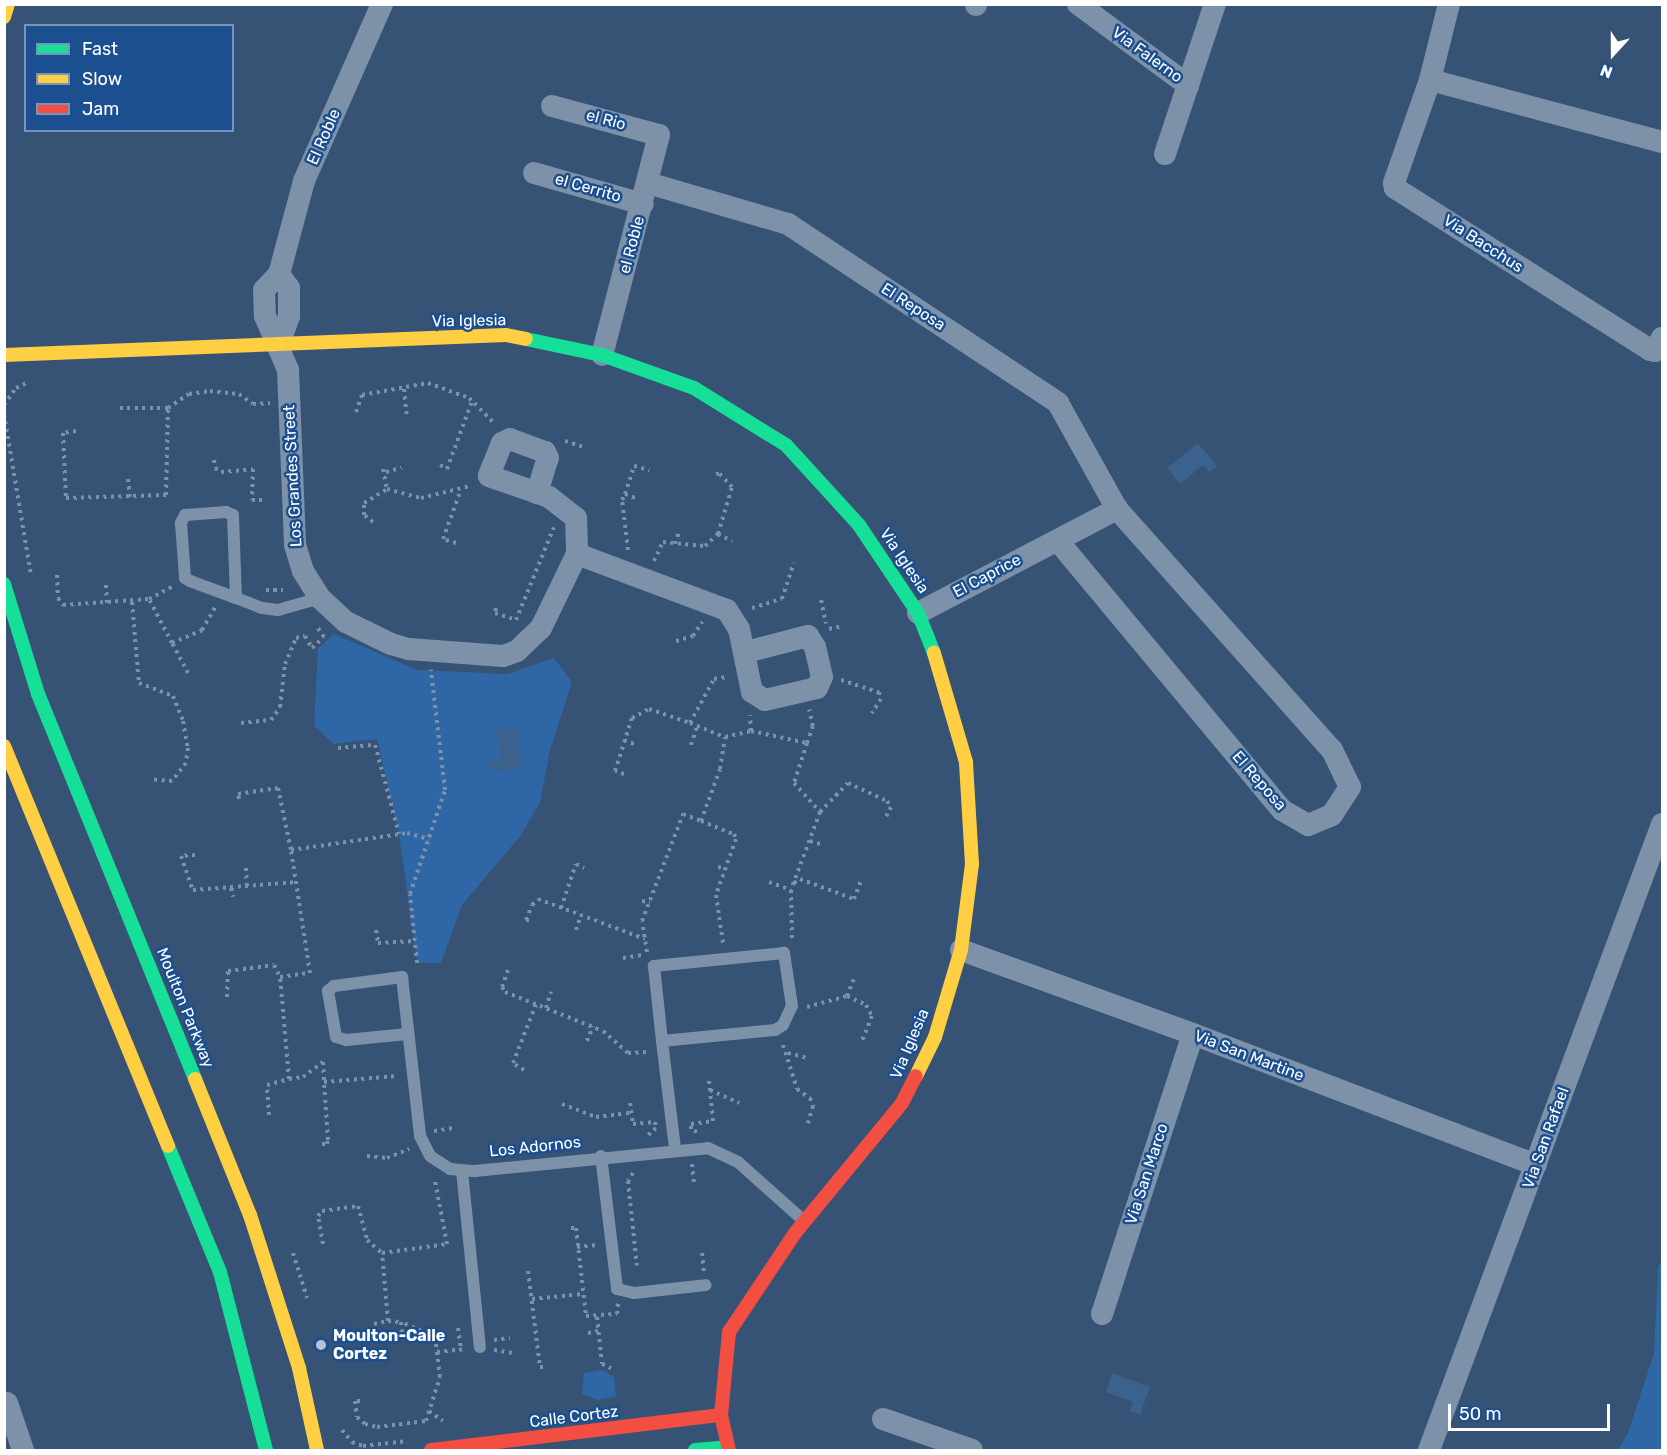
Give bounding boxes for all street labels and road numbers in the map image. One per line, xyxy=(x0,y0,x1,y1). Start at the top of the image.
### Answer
street label: Via Falerno xyxy=(1108,23,1186,87)
street label: El Roble xyxy=(303,106,345,168)
street label: el Rio xyxy=(584,106,628,134)
street label: el Cerrito xyxy=(553,169,623,207)
street label: Via Bacchus xyxy=(1439,211,1527,277)
street label: el Roble xyxy=(615,214,649,276)
street label: El Reposa xyxy=(877,279,949,335)
street label: Via Iglesia xyxy=(431,311,507,331)
street label: Los Grandes Street xyxy=(280,404,306,548)
street label: Via Iglesia xyxy=(875,525,933,597)
street label: El Caprice xyxy=(950,550,1024,602)
street label: El Reposa xyxy=(1228,747,1290,815)
street label: Moulton Parkway xyxy=(152,945,218,1071)
street label: Via Iglesia xyxy=(887,1006,933,1082)
street label: Via San Martine xyxy=(1191,1026,1307,1086)
street label: Via San Rafael xyxy=(1519,1085,1573,1191)
street label: Via San Marco xyxy=(1122,1121,1172,1227)
street label: Los Adornos xyxy=(488,1133,582,1161)
street label: Calle Cortez xyxy=(528,1402,620,1432)

